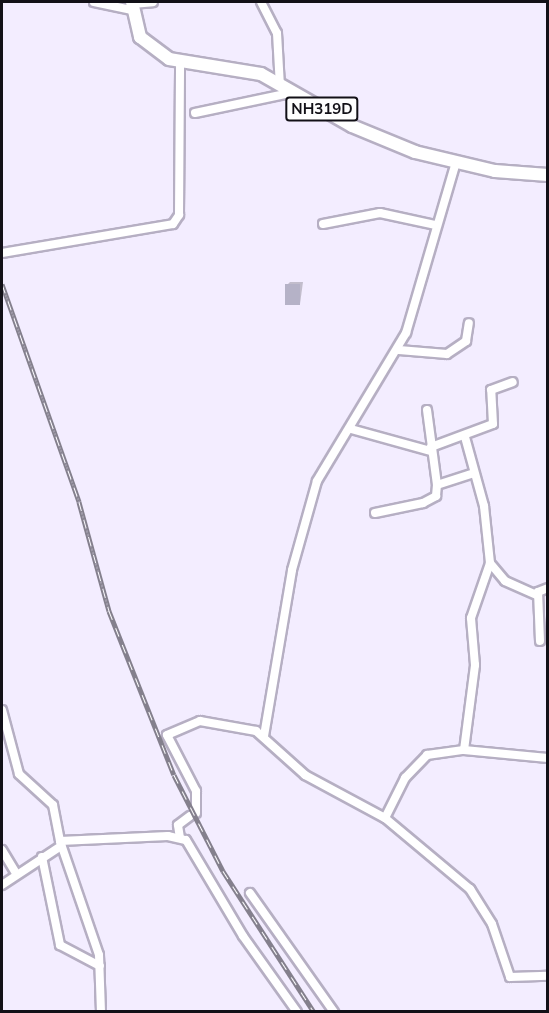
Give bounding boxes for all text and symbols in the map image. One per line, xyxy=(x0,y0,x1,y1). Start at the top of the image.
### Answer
road number: NH319D xyxy=(284,97,360,121)

